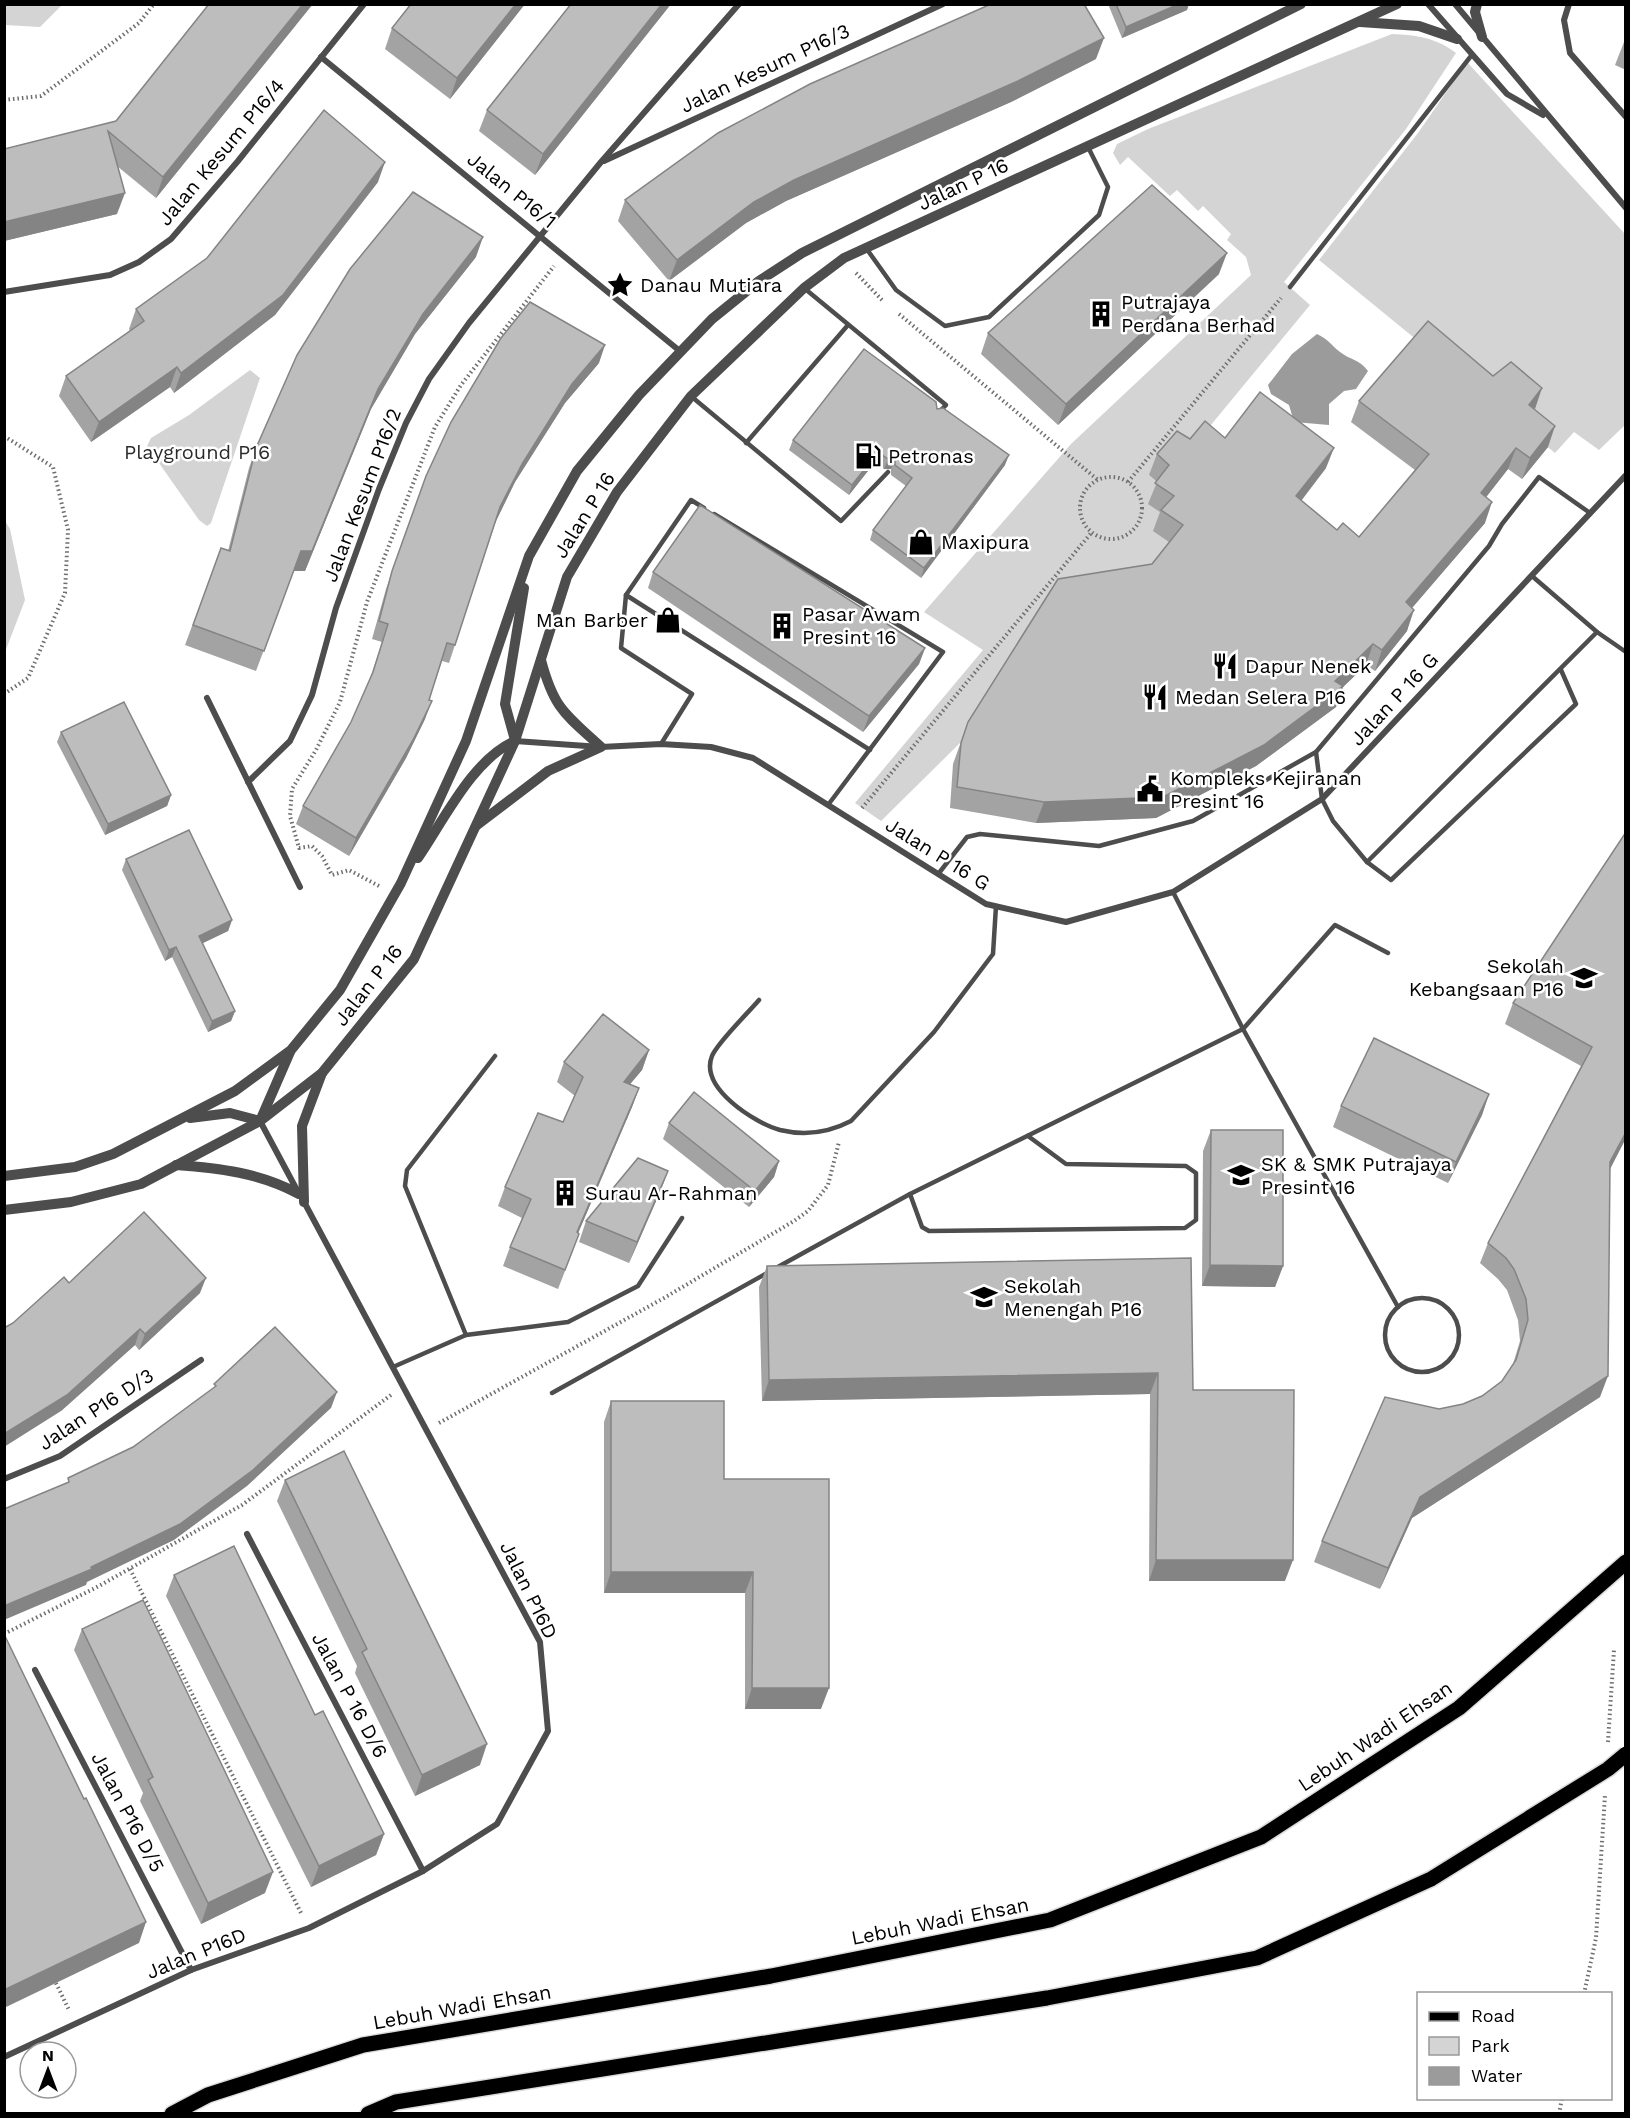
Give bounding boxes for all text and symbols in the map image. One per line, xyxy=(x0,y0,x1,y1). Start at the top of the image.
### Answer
street label: Jalan Kesum P16/3 xyxy=(677,18,853,118)
street label: Jalan Kesum P16/4 xyxy=(153,74,289,230)
street label: Jalan P16/1 xyxy=(463,147,561,233)
street label: Jalan P 16 xyxy=(914,153,1012,215)
place icon: Danau Mutiara xyxy=(605,270,635,300)
place label: Danau Mutiara xyxy=(640,273,782,297)
place label: Putrajaya Perdana Berhad xyxy=(1121,290,1275,337)
building icon: Putrajaya Perdana Berhad xyxy=(1086,299,1116,329)
street label: Jalan Kesum P16/2 xyxy=(318,405,406,585)
park label: Playground P16 xyxy=(124,440,270,464)
fuel station icon: Petronas xyxy=(853,441,883,471)
place label: Petronas xyxy=(888,444,974,468)
street label: Jalan P 16 xyxy=(548,467,620,563)
shop icon: Maxipura xyxy=(906,527,936,557)
place label: Maxipura xyxy=(941,530,1029,554)
place label: Pasar Awam Presint 16 xyxy=(802,602,921,649)
shop icon: Man Barber xyxy=(653,605,683,635)
place label: Man Barber xyxy=(536,608,648,632)
building icon: Pasar Awam Presint 16 xyxy=(767,611,797,641)
street label: Jalan P 16 G xyxy=(1345,648,1443,750)
restaurant icon: Dapur Nenek xyxy=(1210,651,1240,681)
place label: Dapur Nenek xyxy=(1245,654,1371,678)
restaurant icon: Medan Selera P16 xyxy=(1140,682,1170,712)
place label: Medan Selera P16 xyxy=(1175,685,1346,709)
place label: Kompleks Kejiranan Presint 16 xyxy=(1170,766,1362,813)
public building icon: Kompleks Kejiranan Presint 16 xyxy=(1135,774,1165,804)
street label: Jalan P 16 G xyxy=(881,812,995,896)
street label: Jalan P 16 xyxy=(329,939,407,1031)
place label: Sekolah Kebangsaan P16 xyxy=(1409,954,1564,1001)
school or university icon: Sekolah Kebangsaan P16 xyxy=(1569,963,1599,993)
place label: SK & SMK Putrajaya Presint 16 xyxy=(1261,1152,1452,1199)
school or university icon: SK & SMK Putrajaya Presint 16 xyxy=(1226,1160,1256,1190)
building icon: Surau Ar-Rahman xyxy=(550,1178,580,1208)
place label: Surau Ar-Rahman xyxy=(585,1181,757,1205)
place label: Sekolah Menengah P16 xyxy=(1004,1274,1142,1321)
school or university icon: Sekolah Menengah P16 xyxy=(969,1282,999,1312)
street label: Jalan P16 D/3 xyxy=(34,1363,158,1455)
street label: Jalan P16D xyxy=(495,1537,563,1643)
street label: Jalan P 16 D/6 xyxy=(307,1628,393,1762)
street label: Lebuh Wadi Ehsan xyxy=(1293,1676,1457,1796)
street label: Jalan P16 D/5 xyxy=(86,1748,170,1876)
street label: Lebuh Wadi Ehsan xyxy=(849,1892,1031,1950)
street label: Jalan P16D xyxy=(143,1922,249,1984)
street label: Lebuh Wadi Ehsan xyxy=(371,1980,553,2034)
legend xyxy=(1417,1992,1612,2100)
text: Road xyxy=(1471,2005,1515,2026)
text: Park xyxy=(1471,2035,1510,2056)
north arrow xyxy=(18,2040,78,2100)
text: N xyxy=(42,2046,54,2065)
text: Water xyxy=(1471,2065,1523,2086)

